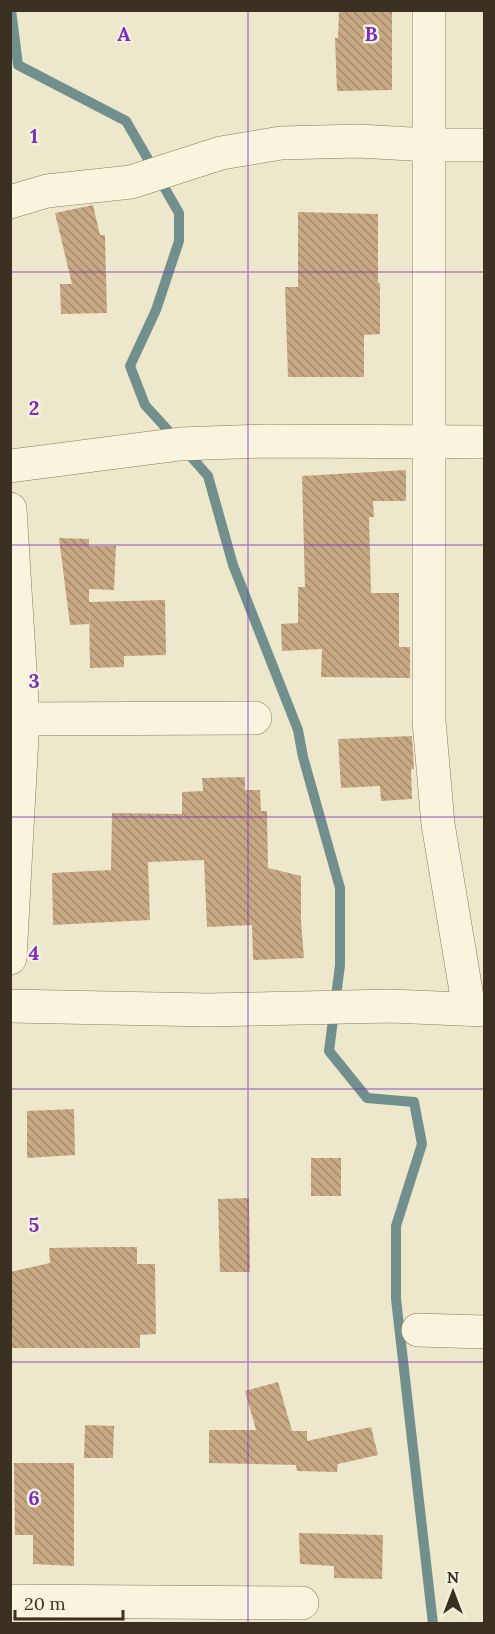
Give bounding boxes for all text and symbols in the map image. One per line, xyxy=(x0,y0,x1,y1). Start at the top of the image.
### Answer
text: A xyxy=(117,21,131,46)
text: B xyxy=(364,21,378,46)
text: 1 xyxy=(30,123,38,148)
text: 2 xyxy=(29,395,39,420)
text: 3 xyxy=(28,668,40,693)
text: 4 xyxy=(29,940,40,965)
text: 5 xyxy=(29,1212,40,1237)
text: 6 xyxy=(28,1485,40,1510)
north arrow xyxy=(423,1562,483,1622)
text: N xyxy=(447,1567,459,1587)
scale bar xyxy=(15,1583,123,1621)
text: 20 m xyxy=(24,1592,66,1615)

